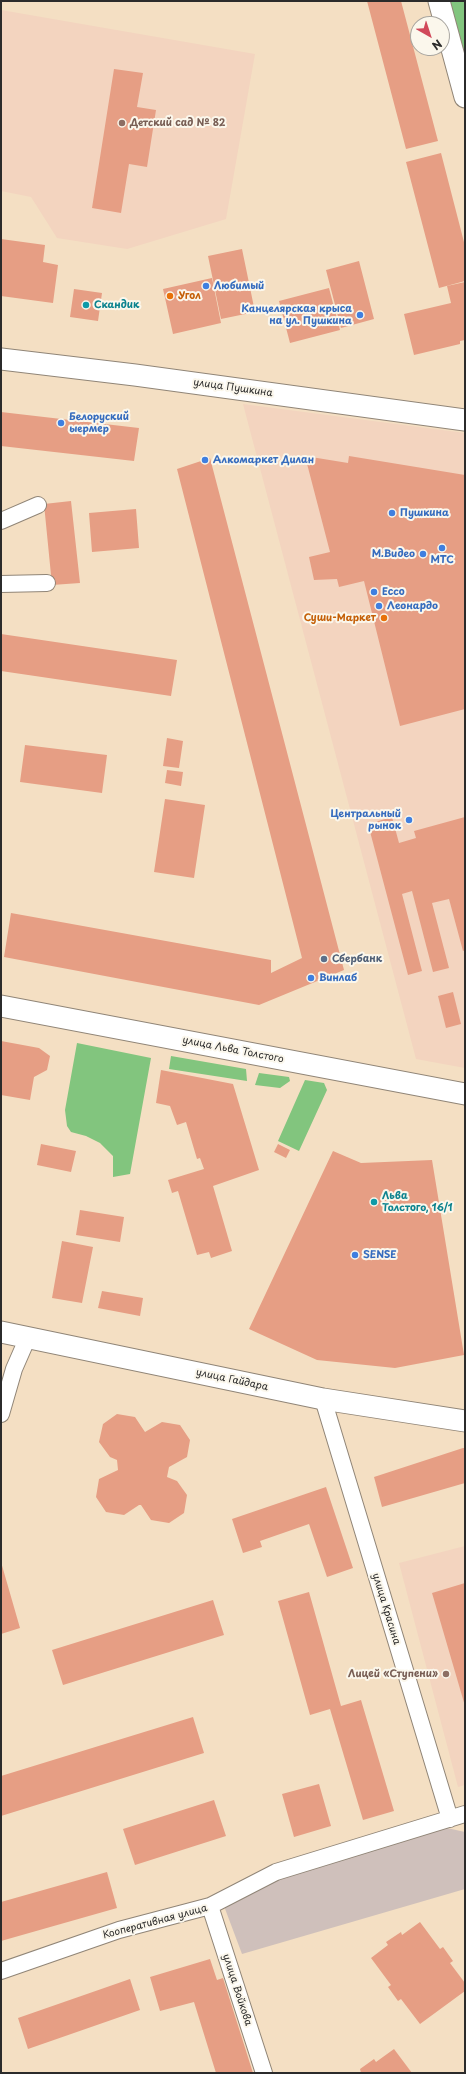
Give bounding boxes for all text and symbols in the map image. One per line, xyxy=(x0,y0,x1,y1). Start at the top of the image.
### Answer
north arrow xyxy=(410,16,450,56)
text: N xyxy=(429,36,446,54)
place label: Детский сад № 82 xyxy=(130,117,225,129)
marker: Детский сад № 82 xyxy=(117,118,127,128)
place label: Любимый xyxy=(214,280,264,292)
marker: Любимый xyxy=(201,281,211,291)
place label: Угол xyxy=(178,290,201,302)
marker: Угол xyxy=(165,291,175,301)
place label: Скандик xyxy=(94,299,139,311)
marker: Скандик xyxy=(81,300,91,310)
place label: Канцелярская крыса на ул. Пушкина xyxy=(241,303,352,326)
marker: Канцелярская крыса на ул. Пушкина xyxy=(355,310,365,320)
street label: улица Пушкина xyxy=(193,376,273,400)
place label: Белоруский ыермер xyxy=(69,411,129,434)
marker: Белоруский ыермер xyxy=(56,418,66,428)
place label: Алкомаркет Дилан xyxy=(213,454,314,466)
marker: Алкомаркет Дилан xyxy=(200,455,210,465)
place label: Пушкина xyxy=(400,507,449,519)
marker: Пушкина xyxy=(387,508,397,518)
marker: МТС xyxy=(437,543,447,553)
place label: М.Видео xyxy=(372,548,415,560)
marker: М.Видео xyxy=(418,549,428,559)
place label: МТС xyxy=(430,554,454,566)
place label: Ecco xyxy=(382,586,405,598)
marker: Ecco xyxy=(369,587,379,597)
place label: Леонардо xyxy=(387,600,438,612)
marker: Леонардо xyxy=(374,601,384,611)
place label: Суши-Маркет xyxy=(304,612,376,624)
marker: Суши-Маркет xyxy=(379,613,389,623)
place label: Центральный рынок xyxy=(331,808,401,832)
marker: Центральный рынок xyxy=(404,815,414,825)
place label: Сбербанк xyxy=(332,953,382,965)
marker: Сбербанк xyxy=(319,954,329,964)
place label: Винлаб xyxy=(319,972,357,984)
marker: Винлаб xyxy=(306,973,316,983)
street label: улица Льва Толстого xyxy=(181,1034,285,1066)
place label: Льва Толстого, 16/1 xyxy=(382,1190,453,1214)
marker: Льва Толстого, 16/1 xyxy=(369,1197,379,1207)
place label: SENSE xyxy=(363,1249,397,1261)
marker: SENSE xyxy=(350,1250,360,1260)
street label: улица Гайдара xyxy=(195,1366,269,1394)
street label: улица Красина xyxy=(369,1572,403,1646)
place label: Лицей «Ступени» xyxy=(348,1668,438,1680)
marker: Лицей «Ступени» xyxy=(441,1669,451,1679)
street label: Кооперативная улица xyxy=(101,1902,209,1942)
street label: улица Войкова xyxy=(220,1953,254,2027)

